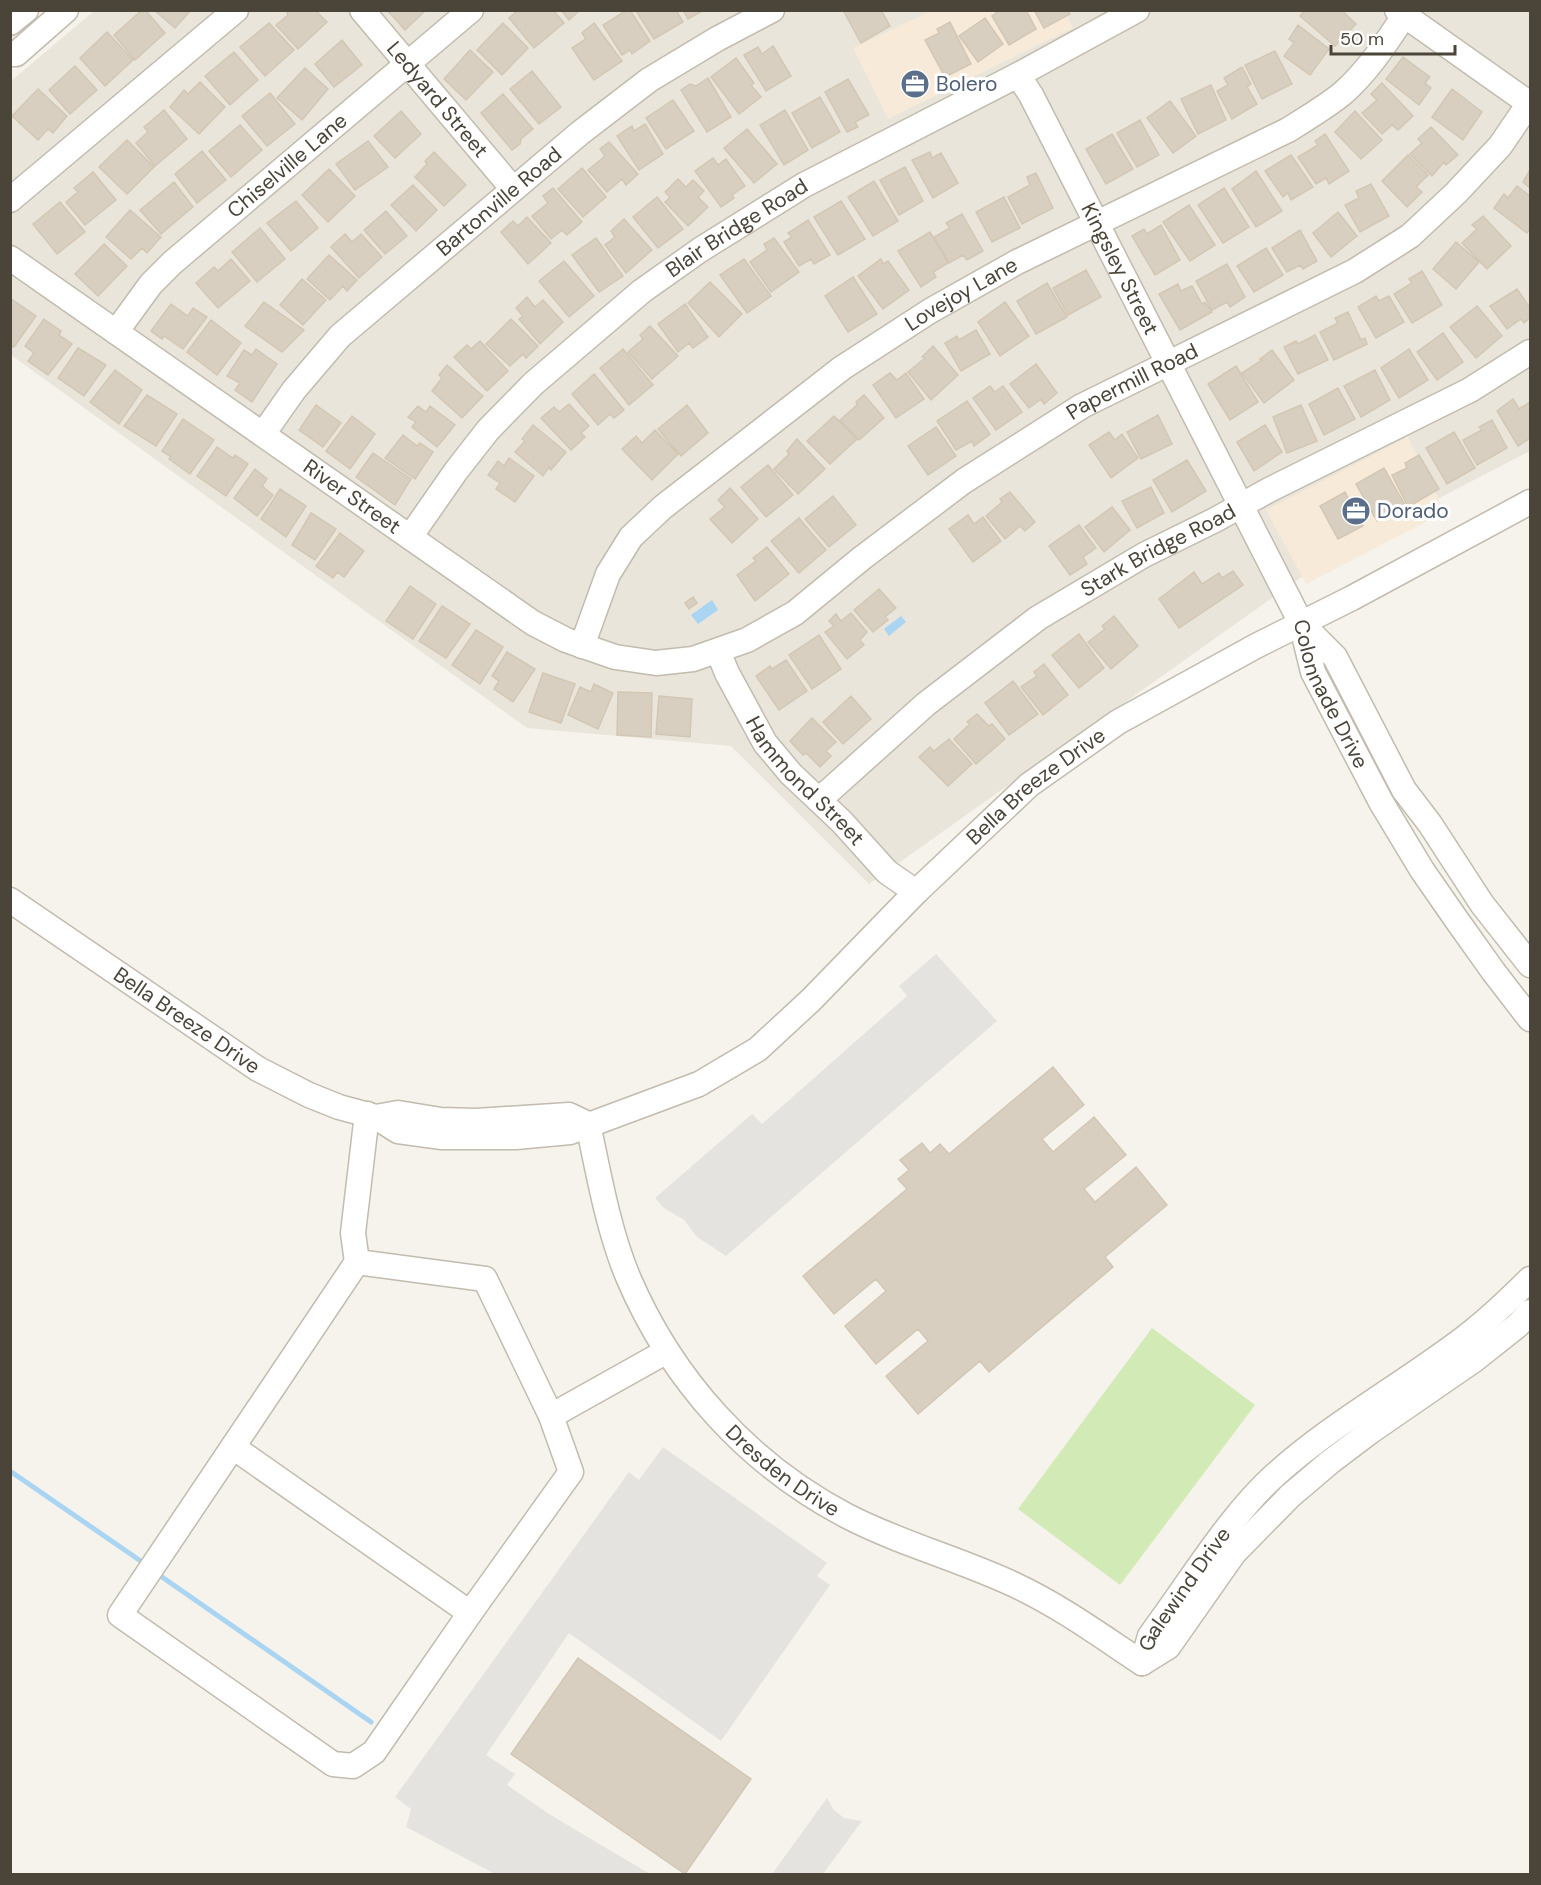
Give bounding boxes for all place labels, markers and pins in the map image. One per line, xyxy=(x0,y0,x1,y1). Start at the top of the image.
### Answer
office icon: Bolero xyxy=(899,68,931,100)
place label: Bolero xyxy=(936,70,998,98)
office icon: Dorado xyxy=(1340,495,1372,527)
place label: Dorado xyxy=(1377,497,1449,525)

